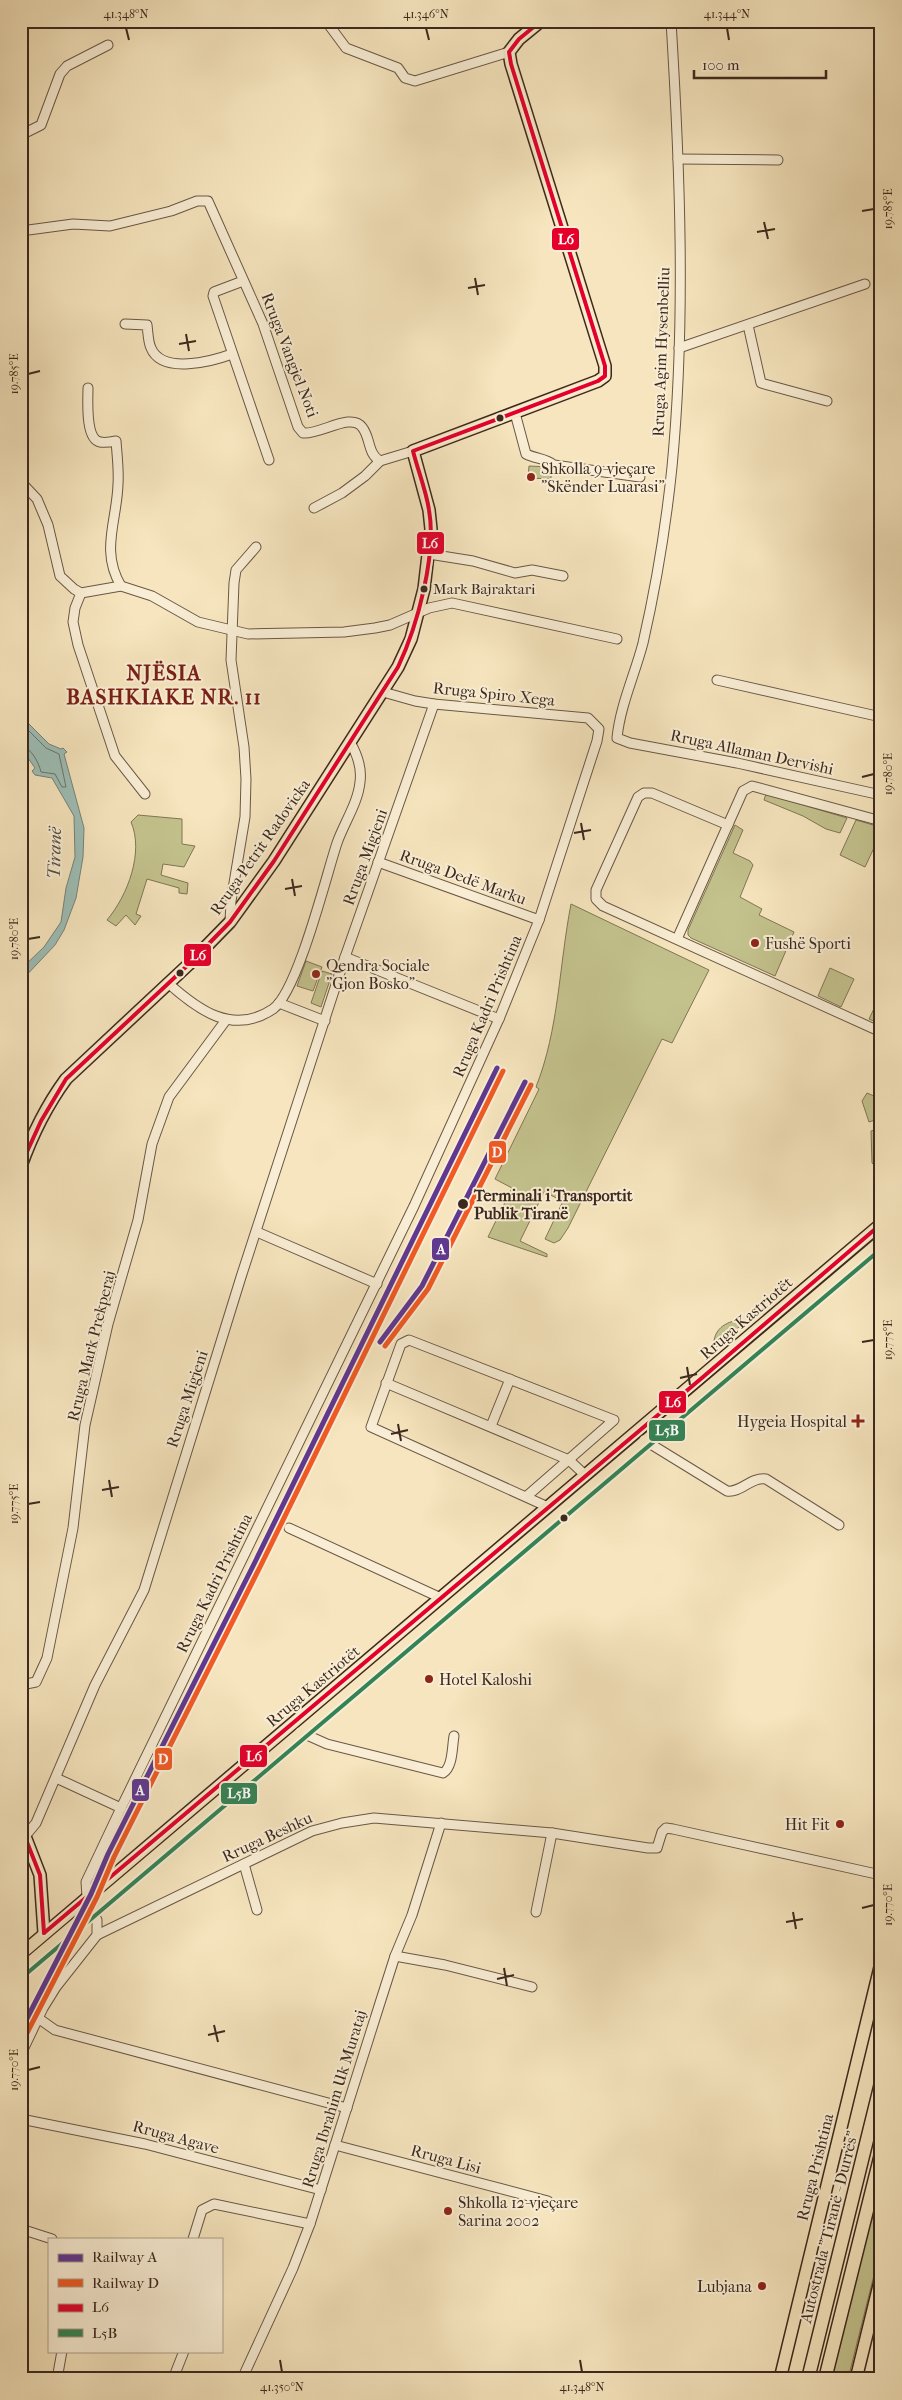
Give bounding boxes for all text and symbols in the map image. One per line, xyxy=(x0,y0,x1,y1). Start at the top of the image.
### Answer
text: 41.348°N xyxy=(103,7,149,21)
text: 41.346°N xyxy=(403,7,449,21)
text: 41.344°N xyxy=(704,7,750,21)
scale bar xyxy=(694,48,827,80)
text: 100 m xyxy=(702,56,740,74)
text: 19.785°E xyxy=(881,189,895,229)
line badge: L6 xyxy=(551,227,580,251)
text: L6 xyxy=(558,231,574,248)
street label: Rruga Agim Hysenbelliu xyxy=(649,267,673,437)
street label: Rruga Vangjel Noti xyxy=(257,290,323,420)
text: 19.785°E xyxy=(7,354,21,394)
unlabelled marker xyxy=(495,413,505,423)
place label: Shkolla 9-vjeçare "Skënder Luarasi" xyxy=(541,459,665,496)
marker: Shkolla 9-vjeçare "Skënder Luarasi" xyxy=(525,471,537,483)
line badge: L6 xyxy=(416,531,445,555)
text: L6 xyxy=(422,535,438,552)
place label: Mark Bajraktari xyxy=(433,580,536,598)
marker: Mark Bajraktari xyxy=(419,584,429,594)
district label: NJËSIA BASHKIAKE NR. 11 xyxy=(66,660,262,709)
street label: Rruga Spiro Xega xyxy=(432,678,557,710)
street label: Rruga Allaman Dervishi xyxy=(669,725,836,779)
text: 19.780°E xyxy=(881,753,895,795)
street label: Rruga Petrit Radovicka xyxy=(206,775,314,919)
street label: Rruga Migjeni xyxy=(339,806,391,908)
water label: Tiranë xyxy=(44,825,66,879)
street label: Rruga Dedë Marku xyxy=(397,845,529,909)
text: 19.780°E xyxy=(7,918,21,960)
street label: Rruga Kadri Prishtina xyxy=(448,931,526,1080)
place label: Fushë Sporti xyxy=(765,934,851,953)
marker: Fushë Sporti xyxy=(749,937,761,949)
line badge: L6 xyxy=(183,943,212,967)
text: L6 xyxy=(190,947,206,964)
place label: Qendra Sociale "Gjon Bosko" xyxy=(326,956,430,993)
unlabelled marker xyxy=(175,968,185,978)
marker: Qendra Sociale "Gjon Bosko" xyxy=(310,968,322,980)
line badge: D xyxy=(488,1140,507,1164)
text: D xyxy=(492,1144,503,1161)
place label: Terminali i Transportit Publik Tiranë xyxy=(473,1186,633,1223)
marker: Terminali i Transportit Publik Tiranë xyxy=(456,1197,470,1211)
line badge: A xyxy=(431,1237,450,1261)
text: A xyxy=(435,1241,446,1258)
street label: Rruga Mark Prekperaj xyxy=(63,1269,119,1423)
street label: Rruga Kastriotët xyxy=(696,1272,796,1363)
text: 19.775°E xyxy=(881,1320,895,1360)
street label: Rruga Migjeni xyxy=(162,1348,212,1450)
line badge: L6 xyxy=(658,1390,687,1414)
text: L6 xyxy=(665,1394,681,1411)
place label: Hygeia Hospital xyxy=(737,1412,848,1431)
marker: Hygeia Hospital xyxy=(851,1414,865,1428)
line badge: L5B xyxy=(648,1419,686,1442)
text: L5B xyxy=(655,1422,679,1439)
text: 19.775°E xyxy=(7,1484,21,1524)
street label: Rruga Kadri Prishtina xyxy=(172,1510,256,1656)
unlabelled marker xyxy=(559,1513,569,1523)
street label: Rruga Kastriotët xyxy=(262,1641,364,1731)
place label: Hotel Kaloshi xyxy=(439,1670,532,1689)
marker: Hotel Kaloshi xyxy=(423,1673,435,1685)
line badge: L6 xyxy=(239,1744,268,1768)
line badge: D xyxy=(154,1747,173,1771)
text: L6 xyxy=(246,1748,262,1765)
text: D xyxy=(158,1751,169,1768)
line badge: A xyxy=(131,1778,150,1802)
text: A xyxy=(134,1782,145,1799)
line badge: L5B xyxy=(220,1782,258,1805)
text: L5B xyxy=(227,1785,251,1802)
street label: Rruga Beshku xyxy=(219,1808,315,1866)
place label: Hit Fit xyxy=(785,1815,830,1834)
marker: Hit Fit xyxy=(834,1818,846,1830)
text: 19.770°E xyxy=(881,1884,895,1926)
street label: Rruga Ibrahim Uk Murataj xyxy=(298,2008,370,2190)
text: 19.770°E xyxy=(7,2049,21,2091)
street label: Rruga Prishtina xyxy=(792,2111,838,2223)
street label: Rruga Agave xyxy=(131,2116,221,2158)
street label: Autostrada "Tiranë - Durrës" xyxy=(796,2129,862,2326)
street label: Rruga Lisi xyxy=(409,2141,483,2178)
place label: Shkolla 12-vjeçare Sarina 2002 xyxy=(458,2193,578,2230)
marker: Shkolla 12-vjeçare Sarina 2002 xyxy=(442,2205,454,2217)
legend xyxy=(48,2238,222,2352)
text: Railway A xyxy=(92,2248,157,2266)
text: Railway D xyxy=(92,2274,159,2292)
place label: Lubjana xyxy=(697,2277,753,2296)
marker: Lubjana xyxy=(756,2280,768,2292)
text: L6 xyxy=(92,2298,110,2316)
text: L5B xyxy=(92,2324,117,2342)
text: 41.350°N xyxy=(260,2380,304,2394)
text: 41.348°N xyxy=(559,2380,605,2394)

